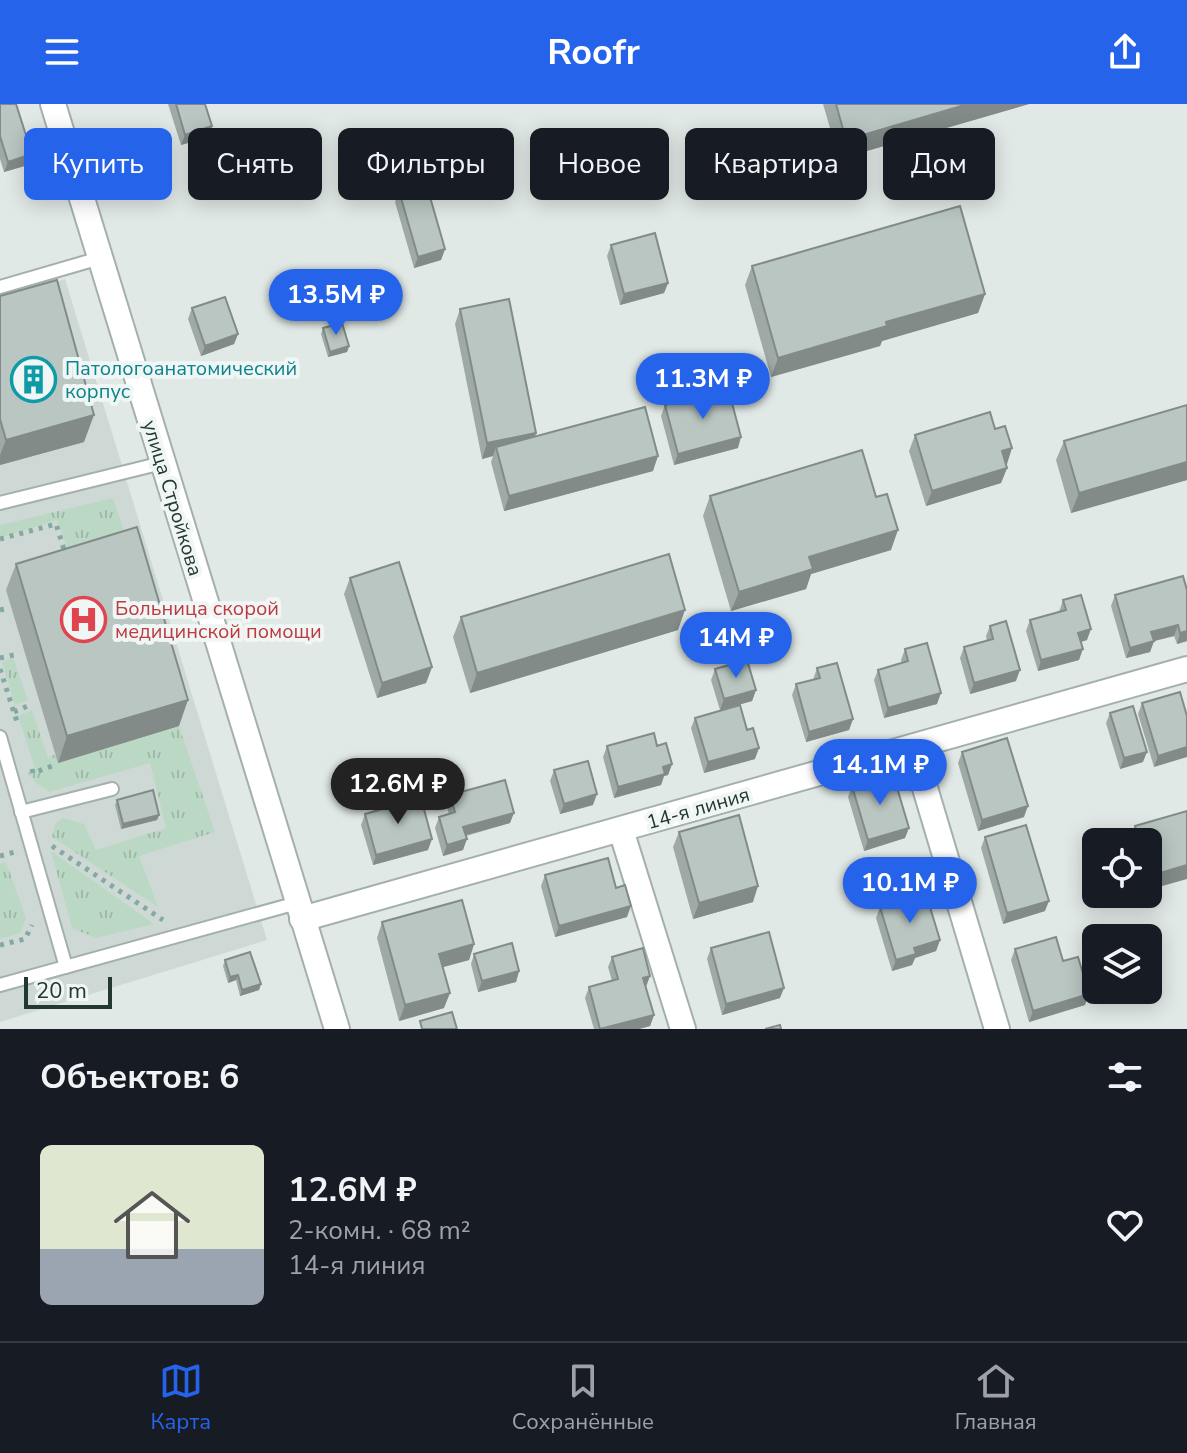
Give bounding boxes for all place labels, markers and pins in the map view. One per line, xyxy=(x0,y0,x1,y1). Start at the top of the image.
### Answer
pin: 13.5M ₽ xyxy=(262,269,410,337)
pin: 11.3M ₽ xyxy=(629,353,777,421)
place label: Патологоанатомический корпус xyxy=(65,355,297,405)
building icon: Патологоанатомический корпус xyxy=(10,356,58,404)
place label: Больница скорой медицинской помощи xyxy=(115,595,322,645)
hospital icon: Больница скорой медицинской помощи xyxy=(60,596,108,644)
pin: 14M ₽ xyxy=(680,612,792,680)
pin: 14.1M ₽ xyxy=(806,739,954,807)
pin: 12.6M ₽ xyxy=(324,758,472,826)
pin: 10.1M ₽ xyxy=(836,857,984,925)

